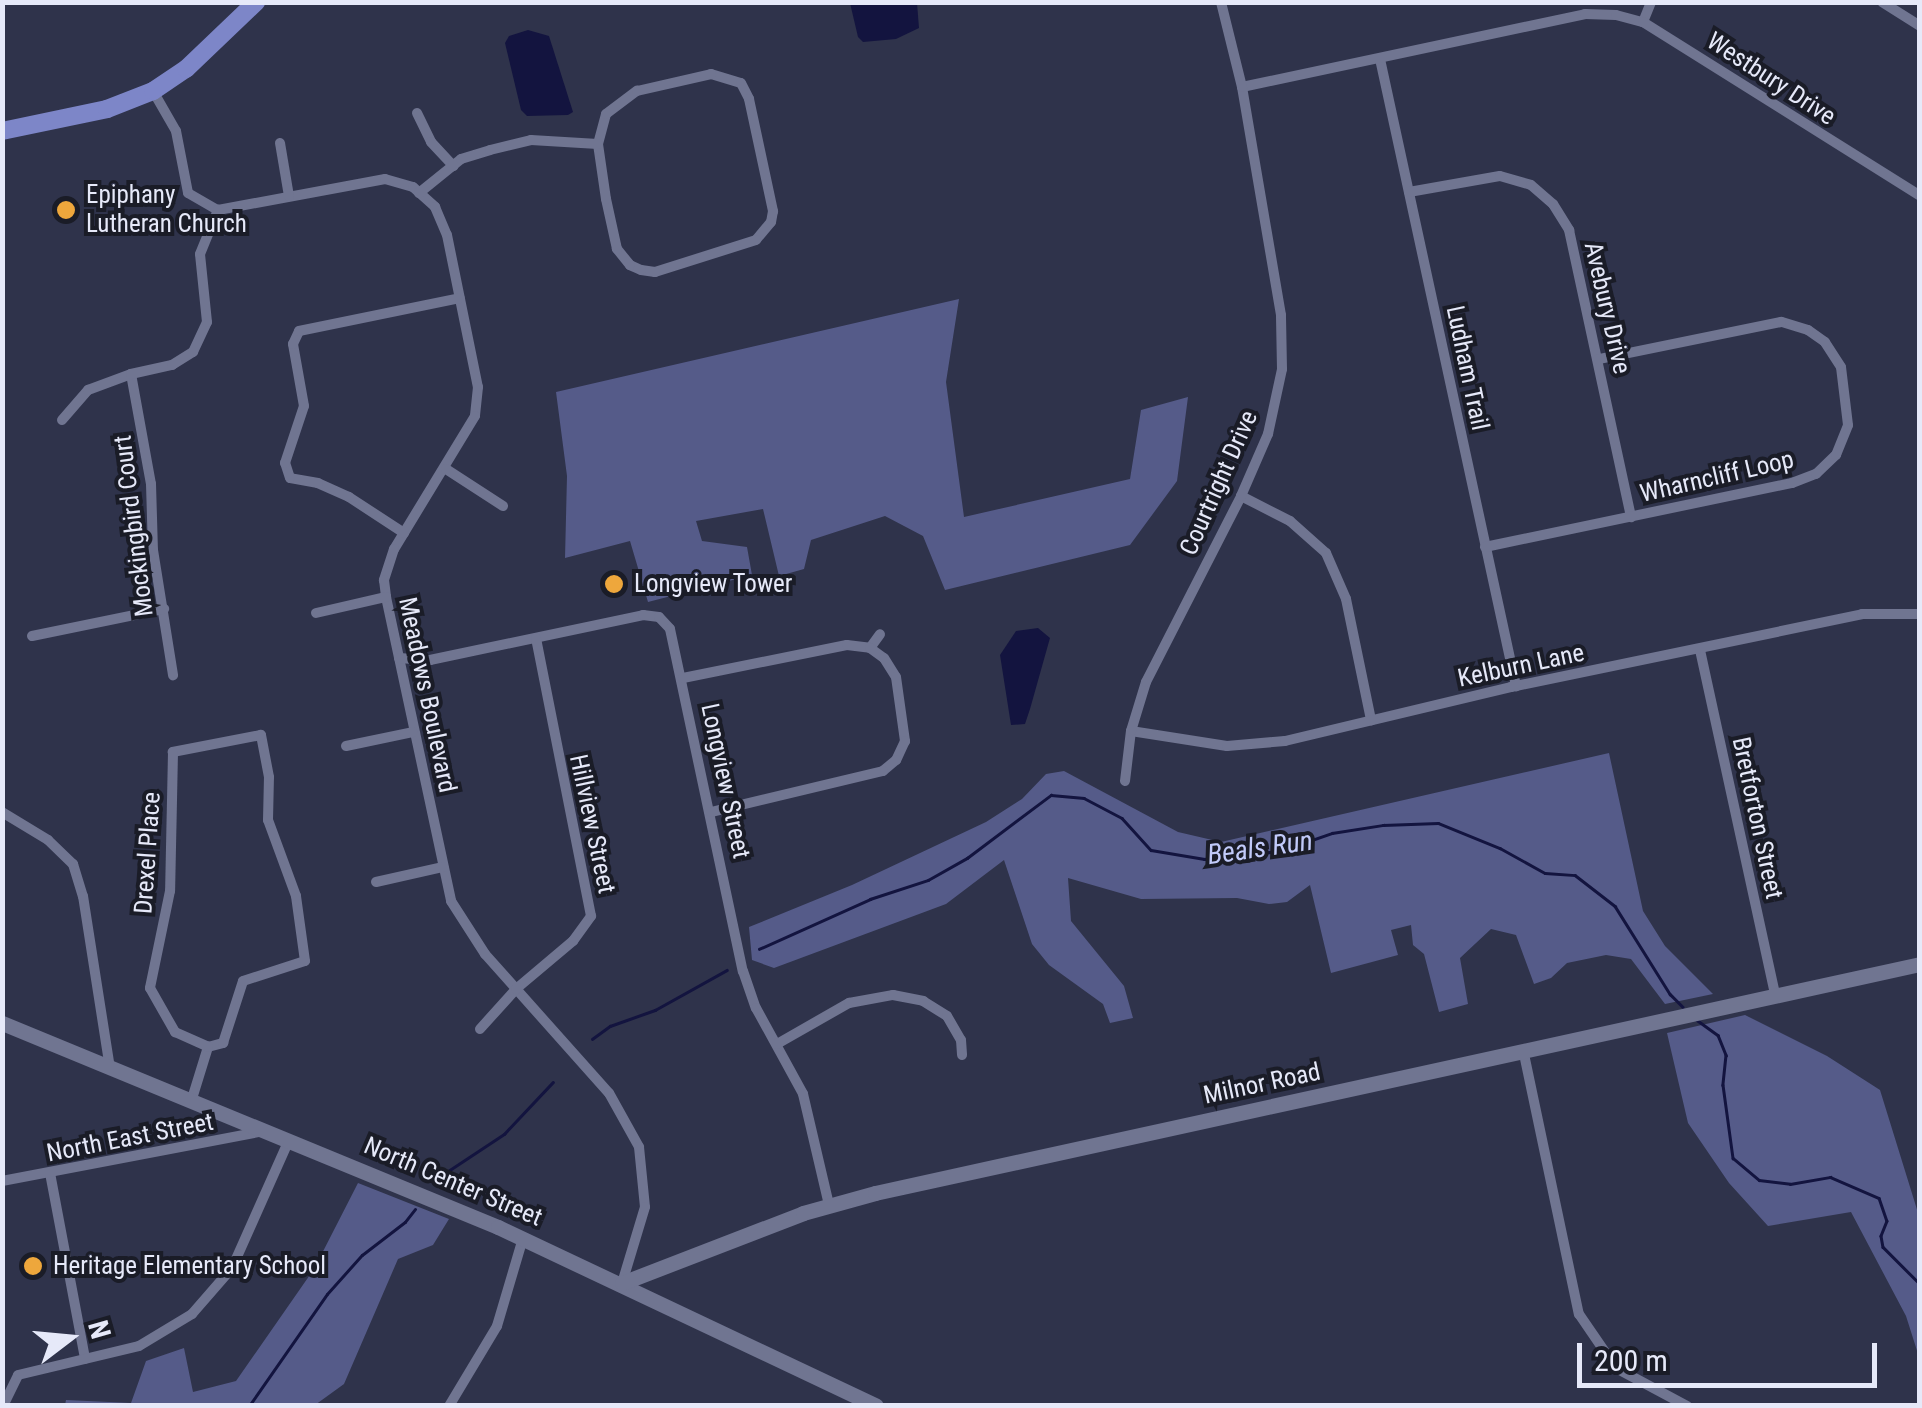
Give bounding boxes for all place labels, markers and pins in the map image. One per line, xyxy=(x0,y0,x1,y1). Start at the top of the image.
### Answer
place label: Epiphany Lutheran Church xyxy=(86,181,247,240)
marker: Epiphany Lutheran Church xyxy=(55,199,77,221)
place label: Longview Tower xyxy=(634,569,793,599)
marker: Longview Tower xyxy=(603,573,625,595)
place label: Heritage Elementary School xyxy=(53,1251,326,1281)
marker: Heritage Elementary School xyxy=(22,1255,44,1277)

